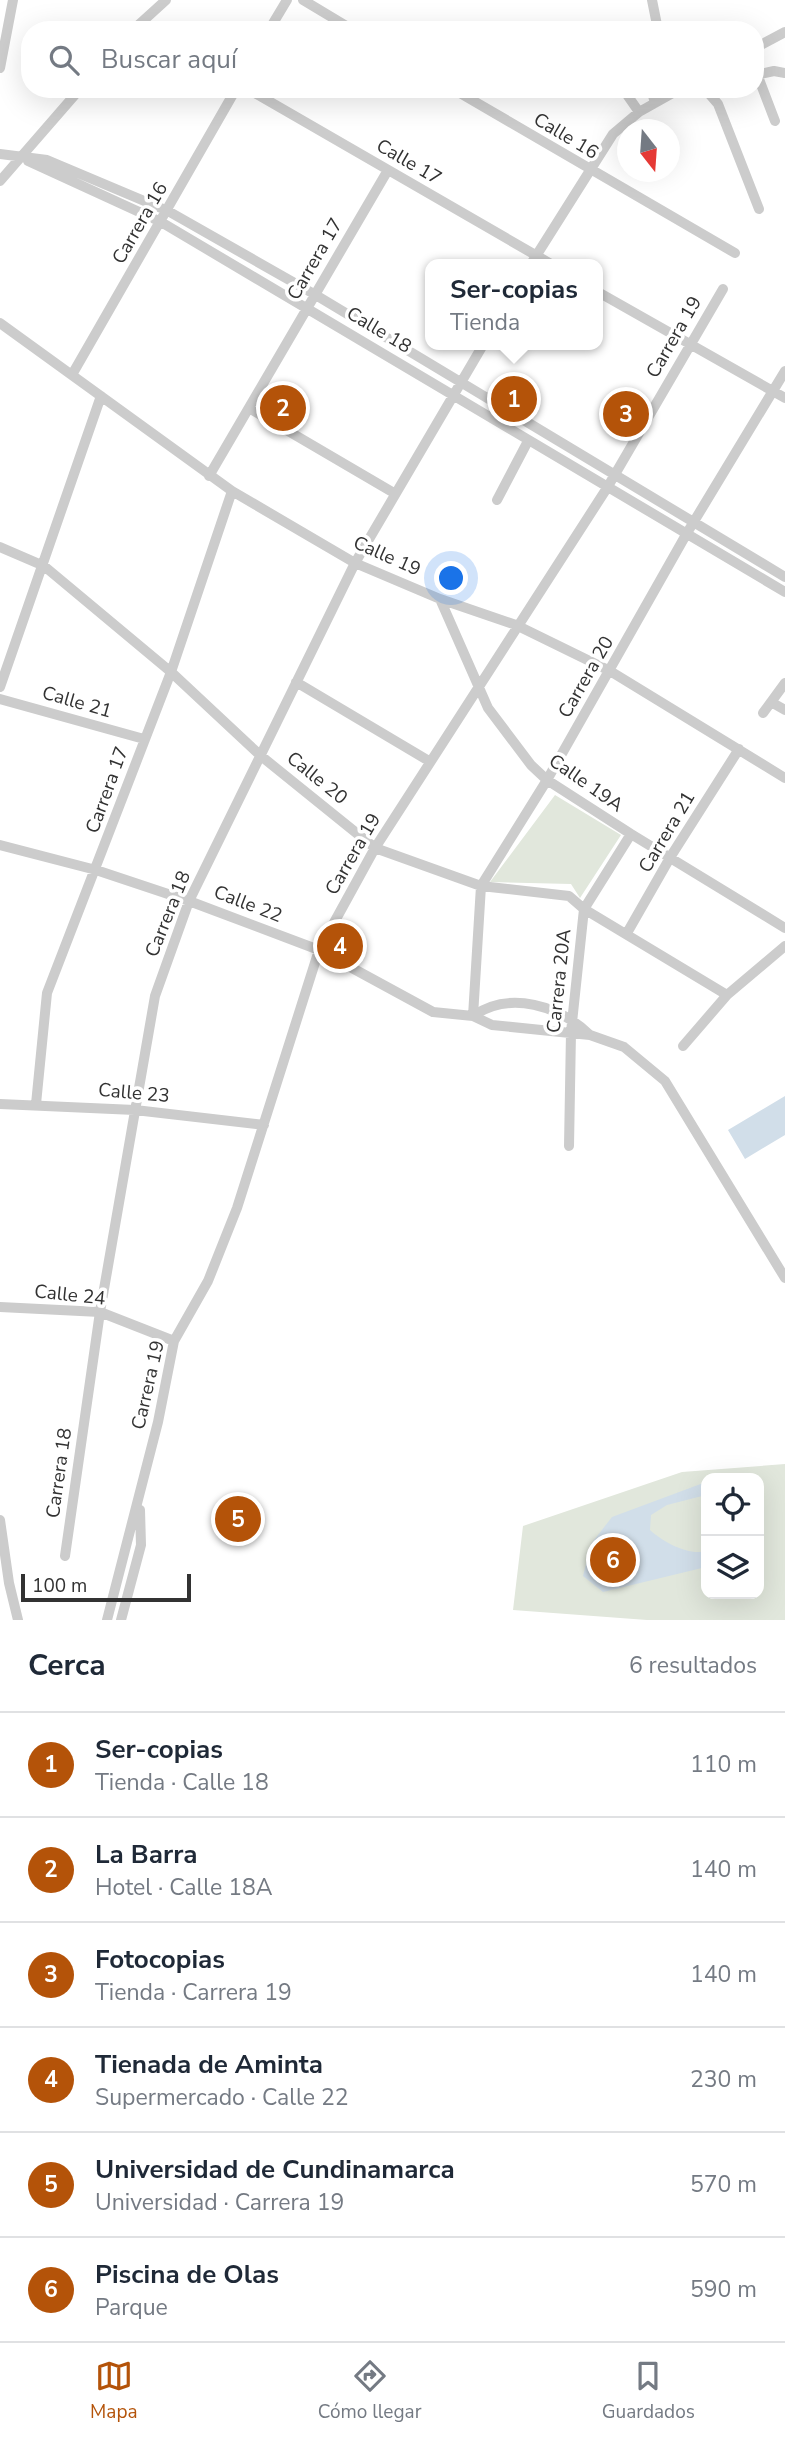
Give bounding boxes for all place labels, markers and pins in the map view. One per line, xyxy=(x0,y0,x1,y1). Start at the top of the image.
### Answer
pin: 1 xyxy=(491,373,537,425)
pin: 2 xyxy=(260,382,306,434)
pin: 3 xyxy=(603,388,649,440)
pin: 4 xyxy=(317,920,363,972)
pin: 5 xyxy=(215,1493,261,1545)
pin: 6 xyxy=(590,1534,636,1586)

